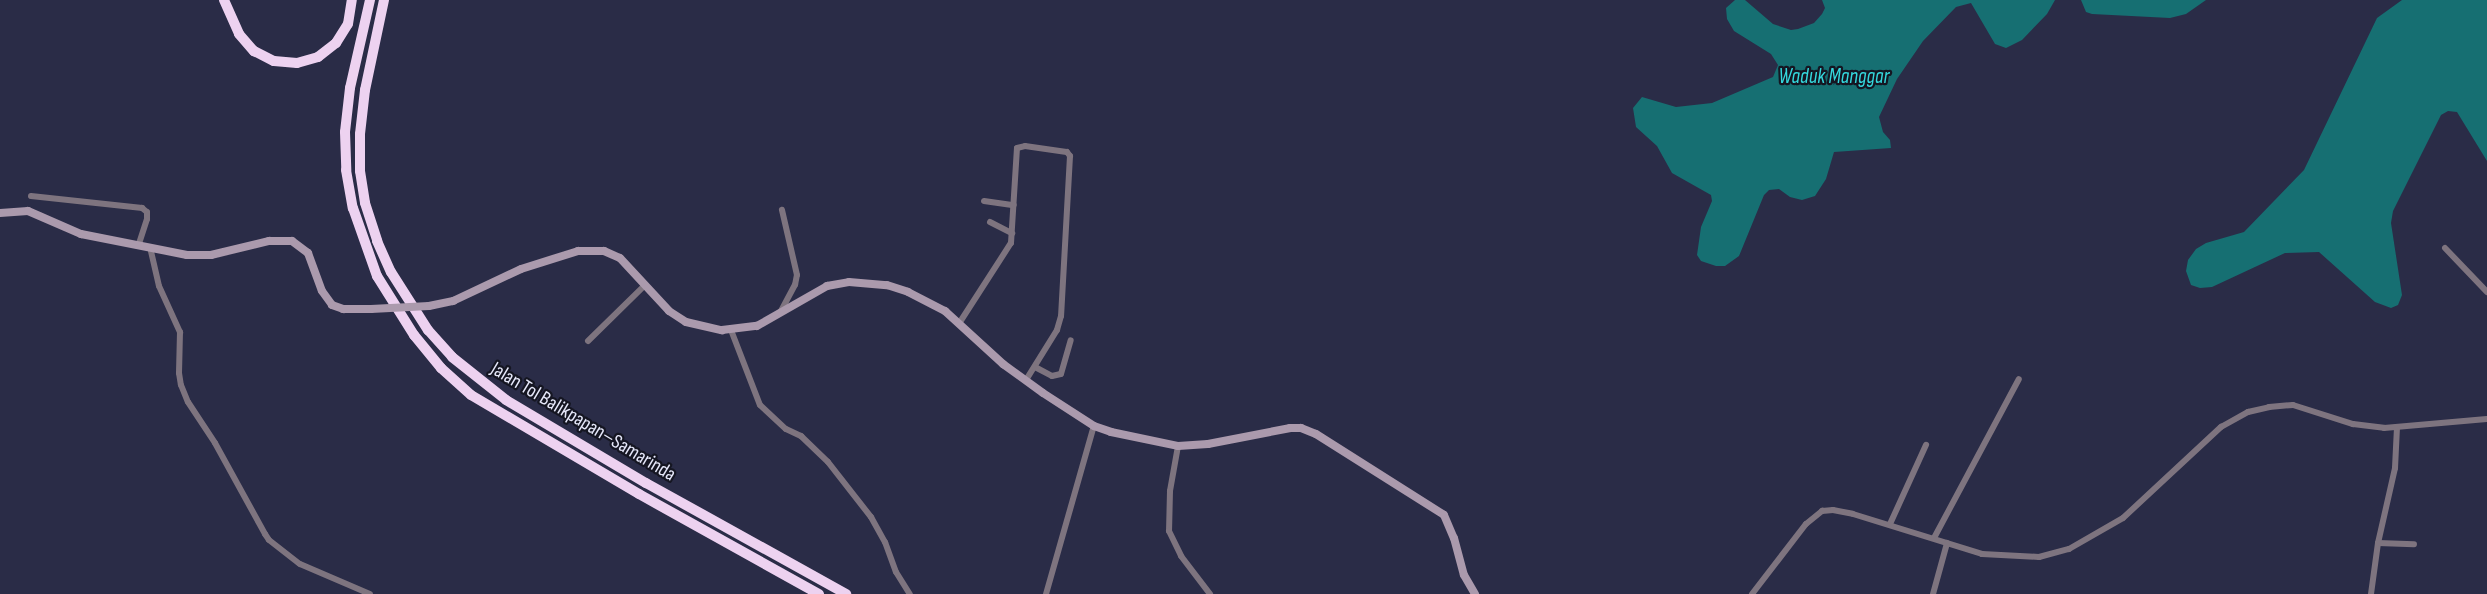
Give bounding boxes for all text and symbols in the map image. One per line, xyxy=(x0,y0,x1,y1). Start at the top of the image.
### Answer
water label: Waduk Manggar xyxy=(1779,64,1889,90)
street label: Jalan Tol Balikpapan–Samarinda xyxy=(486,357,680,487)

